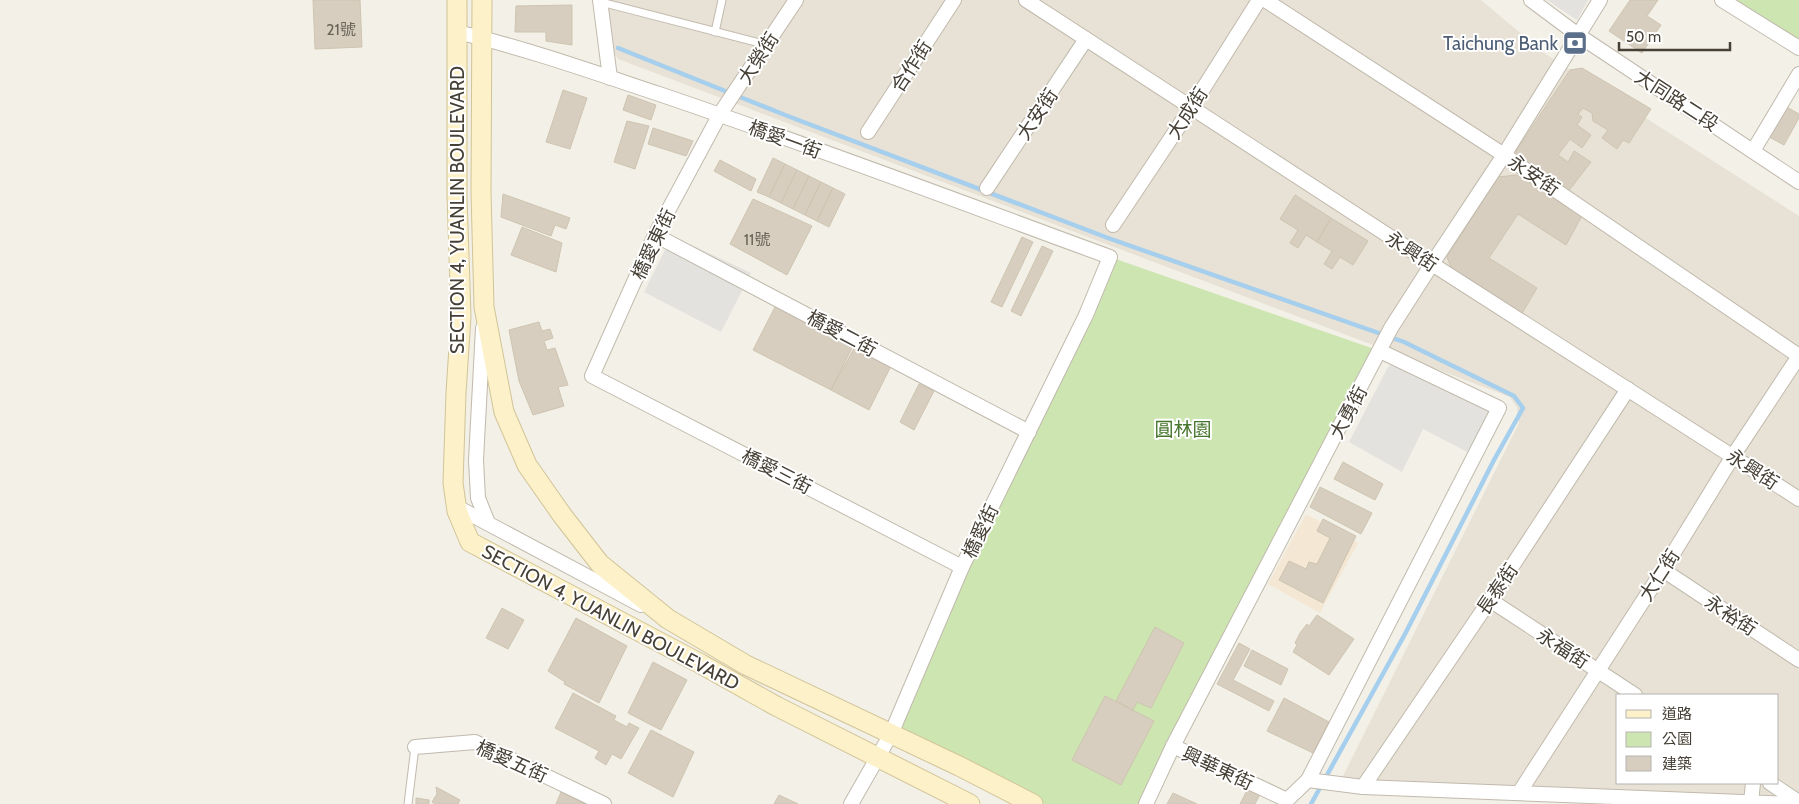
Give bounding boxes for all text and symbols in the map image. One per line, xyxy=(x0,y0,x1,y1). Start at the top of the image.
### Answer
house number: 21號 xyxy=(326,20,356,39)
scale bar xyxy=(1619,20,1730,52)
street label: 大榮街 xyxy=(733,28,784,88)
text: 50 m xyxy=(1626,28,1661,46)
bank icon: Taichung Bank xyxy=(1562,30,1588,56)
place label: Taichung Bank xyxy=(1443,32,1558,55)
street label: 合作街 xyxy=(886,36,937,96)
street label: 大同路二段 xyxy=(1631,65,1723,136)
street label: SECTION 4, YUANLIN BOULEVARD xyxy=(446,66,469,354)
street label: 大成街 xyxy=(1162,83,1213,143)
street label: 大安街 xyxy=(1012,84,1063,144)
street label: 橋愛一街 xyxy=(745,116,824,163)
street label: 永安街 xyxy=(1504,150,1564,201)
street label: 橋愛東街 xyxy=(626,205,680,283)
street label: 永興街 xyxy=(1382,226,1442,277)
house number: 11號 xyxy=(744,230,770,249)
street label: 橋愛二街 xyxy=(803,305,881,361)
street label: 大勇街 xyxy=(1325,382,1372,443)
park label: 圓林園 xyxy=(1154,418,1212,441)
street label: 橋愛三街 xyxy=(738,444,816,499)
street label: 永興街 xyxy=(1723,444,1783,495)
street label: 橋愛街 xyxy=(958,501,1003,562)
street label: SECTION 4, YUANLIN BOULEVARD xyxy=(478,540,744,695)
street label: 大仁街 xyxy=(1634,545,1685,605)
street label: 長泰街 xyxy=(1472,559,1523,619)
street label: 永裕街 xyxy=(1701,590,1761,641)
street label: 永福街 xyxy=(1533,623,1593,674)
legend xyxy=(1616,694,1779,784)
text: 道路 xyxy=(1662,705,1692,723)
text: 公園 xyxy=(1662,730,1692,748)
street label: 橋愛五街 xyxy=(472,735,551,787)
street label: 興華東街 xyxy=(1178,742,1257,795)
text: 建築 xyxy=(1662,755,1692,773)

